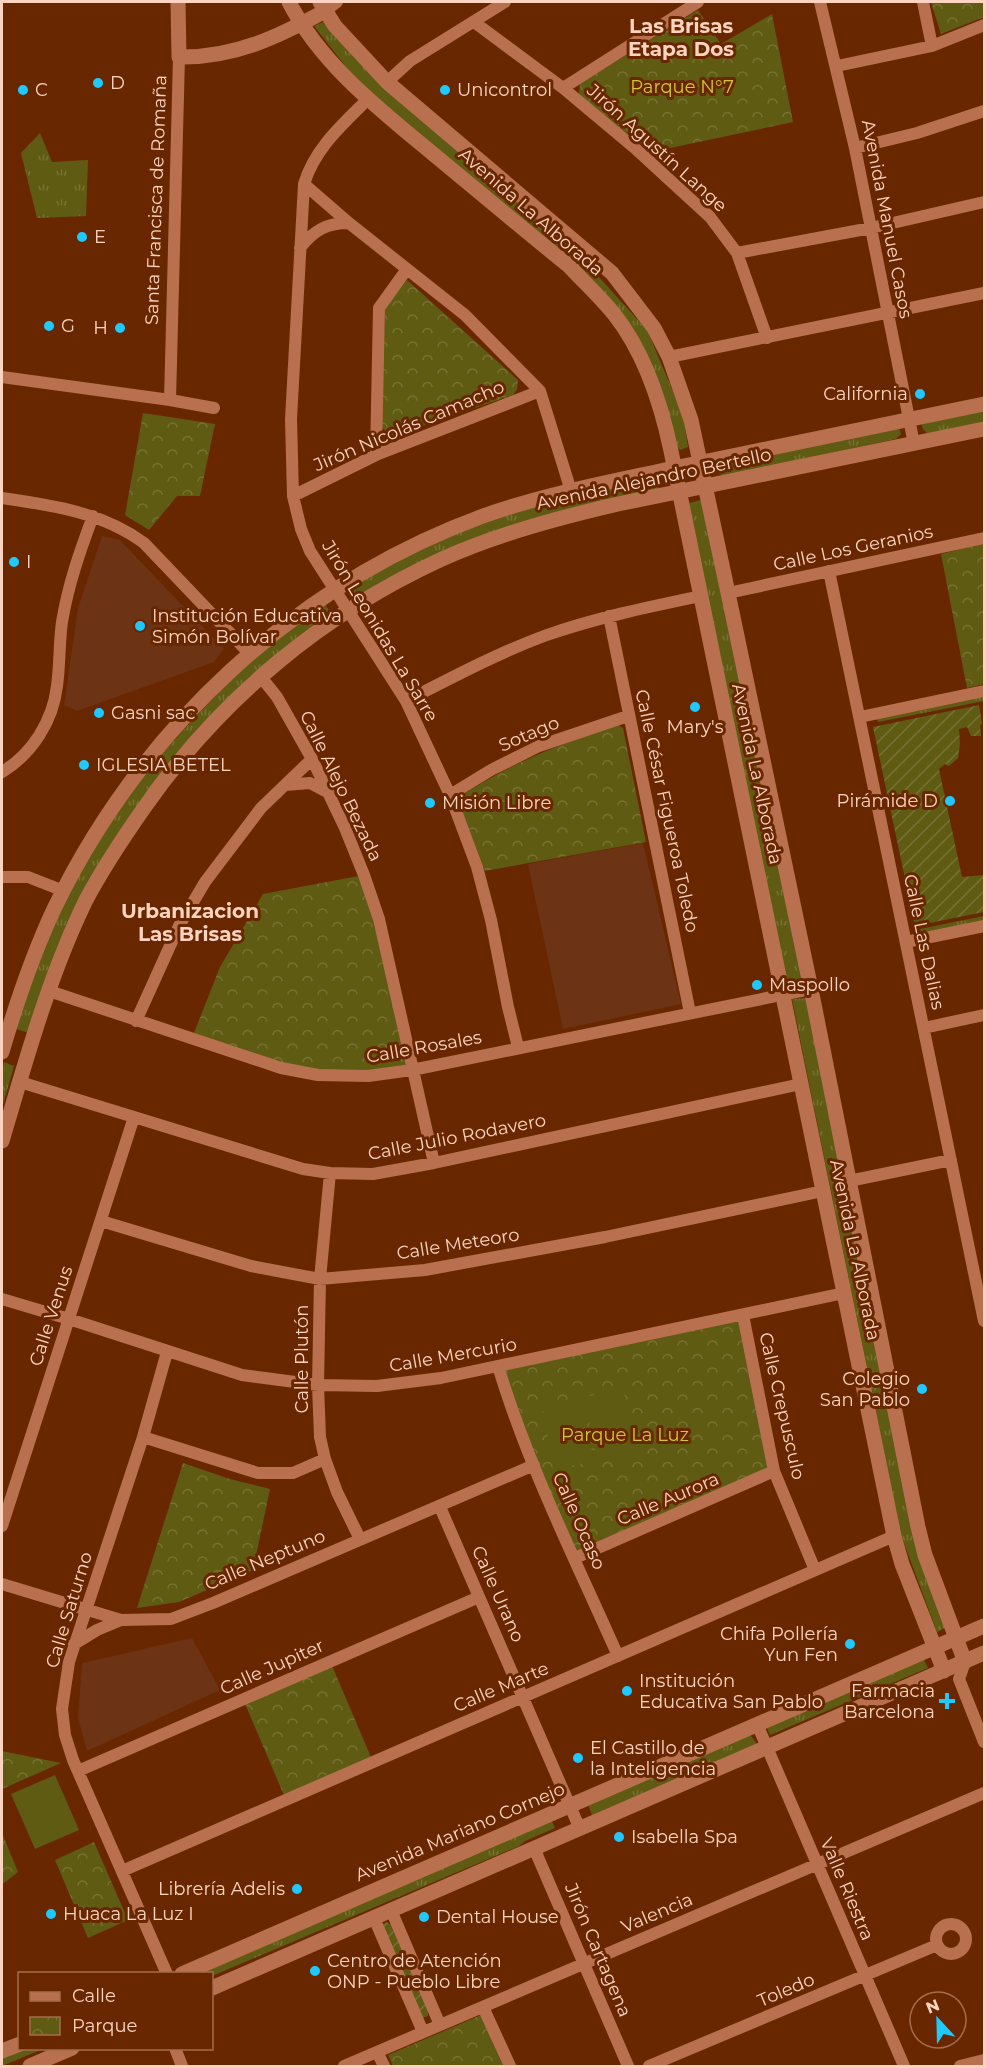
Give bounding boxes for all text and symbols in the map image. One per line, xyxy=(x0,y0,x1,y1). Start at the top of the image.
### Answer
district label: Las Brisas Etapa Dos xyxy=(628,14,734,61)
place label: D xyxy=(110,72,125,94)
street label: Santa Francisca de Romaña xyxy=(141,75,171,325)
marker: D xyxy=(91,76,105,90)
park label: Parque N°7 xyxy=(630,76,734,98)
place label: C xyxy=(35,79,48,101)
place label: Unicontrol xyxy=(457,79,552,101)
street label: Jirón Agustín Lange xyxy=(582,79,732,217)
marker: C xyxy=(16,83,30,97)
marker: Unicontrol xyxy=(438,83,452,97)
street label: Avenida Manuel Casos xyxy=(857,118,917,320)
street label: Avenida La Alborada xyxy=(454,143,608,281)
place label: E xyxy=(94,226,106,248)
marker: E xyxy=(75,230,89,244)
place label: G xyxy=(61,315,75,337)
place label: H xyxy=(93,317,108,339)
marker: G xyxy=(42,319,56,333)
marker: H xyxy=(113,321,127,335)
street label: Jirón Nicolás Camacho xyxy=(309,376,508,477)
place label: California xyxy=(823,383,908,405)
marker: California xyxy=(913,387,927,401)
street label: Avenida Alejandro Bertello xyxy=(535,443,773,515)
street label: Calle Los Geranios xyxy=(771,520,935,576)
street label: Jirón Leonidas La Sarre xyxy=(317,536,443,726)
place label: I xyxy=(26,551,31,573)
marker: I xyxy=(7,555,21,569)
place label: Institución Educativa Simón Bolívar xyxy=(152,605,342,648)
marker: Institución Educativa Simón Bolívar xyxy=(133,619,147,633)
street label: Avenida La Alborada xyxy=(727,682,787,866)
street label: Calle César Figueroa Toledo xyxy=(630,687,704,935)
marker: Mary's xyxy=(688,700,702,714)
place label: Gasni sac xyxy=(111,702,196,724)
marker: Gasni sac xyxy=(92,706,106,720)
street label: Calle Alejo Bezada xyxy=(295,707,387,865)
street label: Sotago xyxy=(495,711,563,757)
place label: Mary's xyxy=(666,716,724,738)
place label: IGLESIA BETEL xyxy=(96,754,231,776)
marker: IGLESIA BETEL xyxy=(77,758,91,772)
place label: Pirámide D xyxy=(837,790,938,812)
place label: Misión Libre xyxy=(442,792,551,814)
marker: Pirámide D xyxy=(943,794,957,808)
marker: Misión Libre xyxy=(423,796,437,810)
street label: Calle Las Dalias xyxy=(899,872,949,1012)
district label: Urbanizacion Las Brisas xyxy=(121,899,259,946)
place label: Maspollo xyxy=(769,974,850,996)
marker: Maspollo xyxy=(750,978,764,992)
street label: Calle Rosales xyxy=(365,1026,484,1068)
street label: Calle Julio Rodavero xyxy=(366,1109,548,1165)
street label: Avenida La Alborada xyxy=(825,1158,885,1342)
street label: Calle Meteoro xyxy=(395,1223,521,1265)
street label: Calle Venus xyxy=(24,1263,78,1369)
street label: Calle Plutón xyxy=(291,1305,313,1413)
street label: Calle Crepusculo xyxy=(754,1330,810,1482)
street label: Calle Mercurio xyxy=(388,1333,518,1377)
place label: Colegio San Pablo xyxy=(820,1368,910,1411)
marker: Colegio San Pablo xyxy=(915,1382,929,1396)
park label: Parque La Luz xyxy=(561,1424,689,1446)
street label: Calle Aurora xyxy=(614,1468,722,1530)
street label: Calle Ocaso xyxy=(548,1469,610,1573)
street label: Calle Neptuno xyxy=(201,1525,329,1595)
street label: Calle Urano xyxy=(467,1542,529,1646)
street label: Calle Saturno xyxy=(41,1549,97,1671)
place label: Chifa Pollería Yun Fen xyxy=(720,1623,838,1666)
street label: Calle Jupiter xyxy=(217,1634,327,1700)
marker: Chifa Pollería Yun Fen xyxy=(843,1637,857,1651)
street label: Calle Marte xyxy=(450,1657,552,1717)
place label: Institución Educativa San Pablo xyxy=(639,1670,823,1713)
place label: Farmacia Barcelona xyxy=(844,1680,935,1723)
marker: Institución Educativa San Pablo xyxy=(620,1684,634,1698)
marker: Farmacia Barcelona xyxy=(940,1694,954,1708)
place label: El Castillo de la Inteligencia xyxy=(590,1737,716,1780)
marker: El Castillo de la Inteligencia xyxy=(571,1751,585,1765)
street label: Avenida Mariano Cornejo xyxy=(352,1778,568,1886)
place label: Isabella Spa xyxy=(631,1826,738,1848)
marker: Isabella Spa xyxy=(612,1830,626,1844)
street label: Valle Riestra xyxy=(816,1834,878,1944)
place label: Librería Adelis xyxy=(158,1878,285,1900)
street label: Jirón Cartagena xyxy=(559,1879,636,2020)
marker: Librería Adelis xyxy=(290,1882,304,1896)
street label: Valencia xyxy=(618,1888,696,1938)
place label: Huaca La Luz I xyxy=(63,1903,194,1925)
place label: Dental House xyxy=(436,1906,559,1928)
marker: Huaca La Luz I xyxy=(44,1907,58,1921)
marker: Dental House xyxy=(417,1910,431,1924)
place label: Centro de Atención ONP - Pueblo Libre xyxy=(327,1950,502,1993)
marker: Centro de Atención ONP - Pueblo Libre xyxy=(308,1964,322,1978)
street label: Toledo xyxy=(754,1968,818,2012)
legend xyxy=(18,1972,213,2050)
text: Calle xyxy=(72,1985,116,2007)
north arrow xyxy=(908,1990,968,2050)
text: N xyxy=(923,1995,942,2018)
text: Parque xyxy=(72,2015,138,2037)

